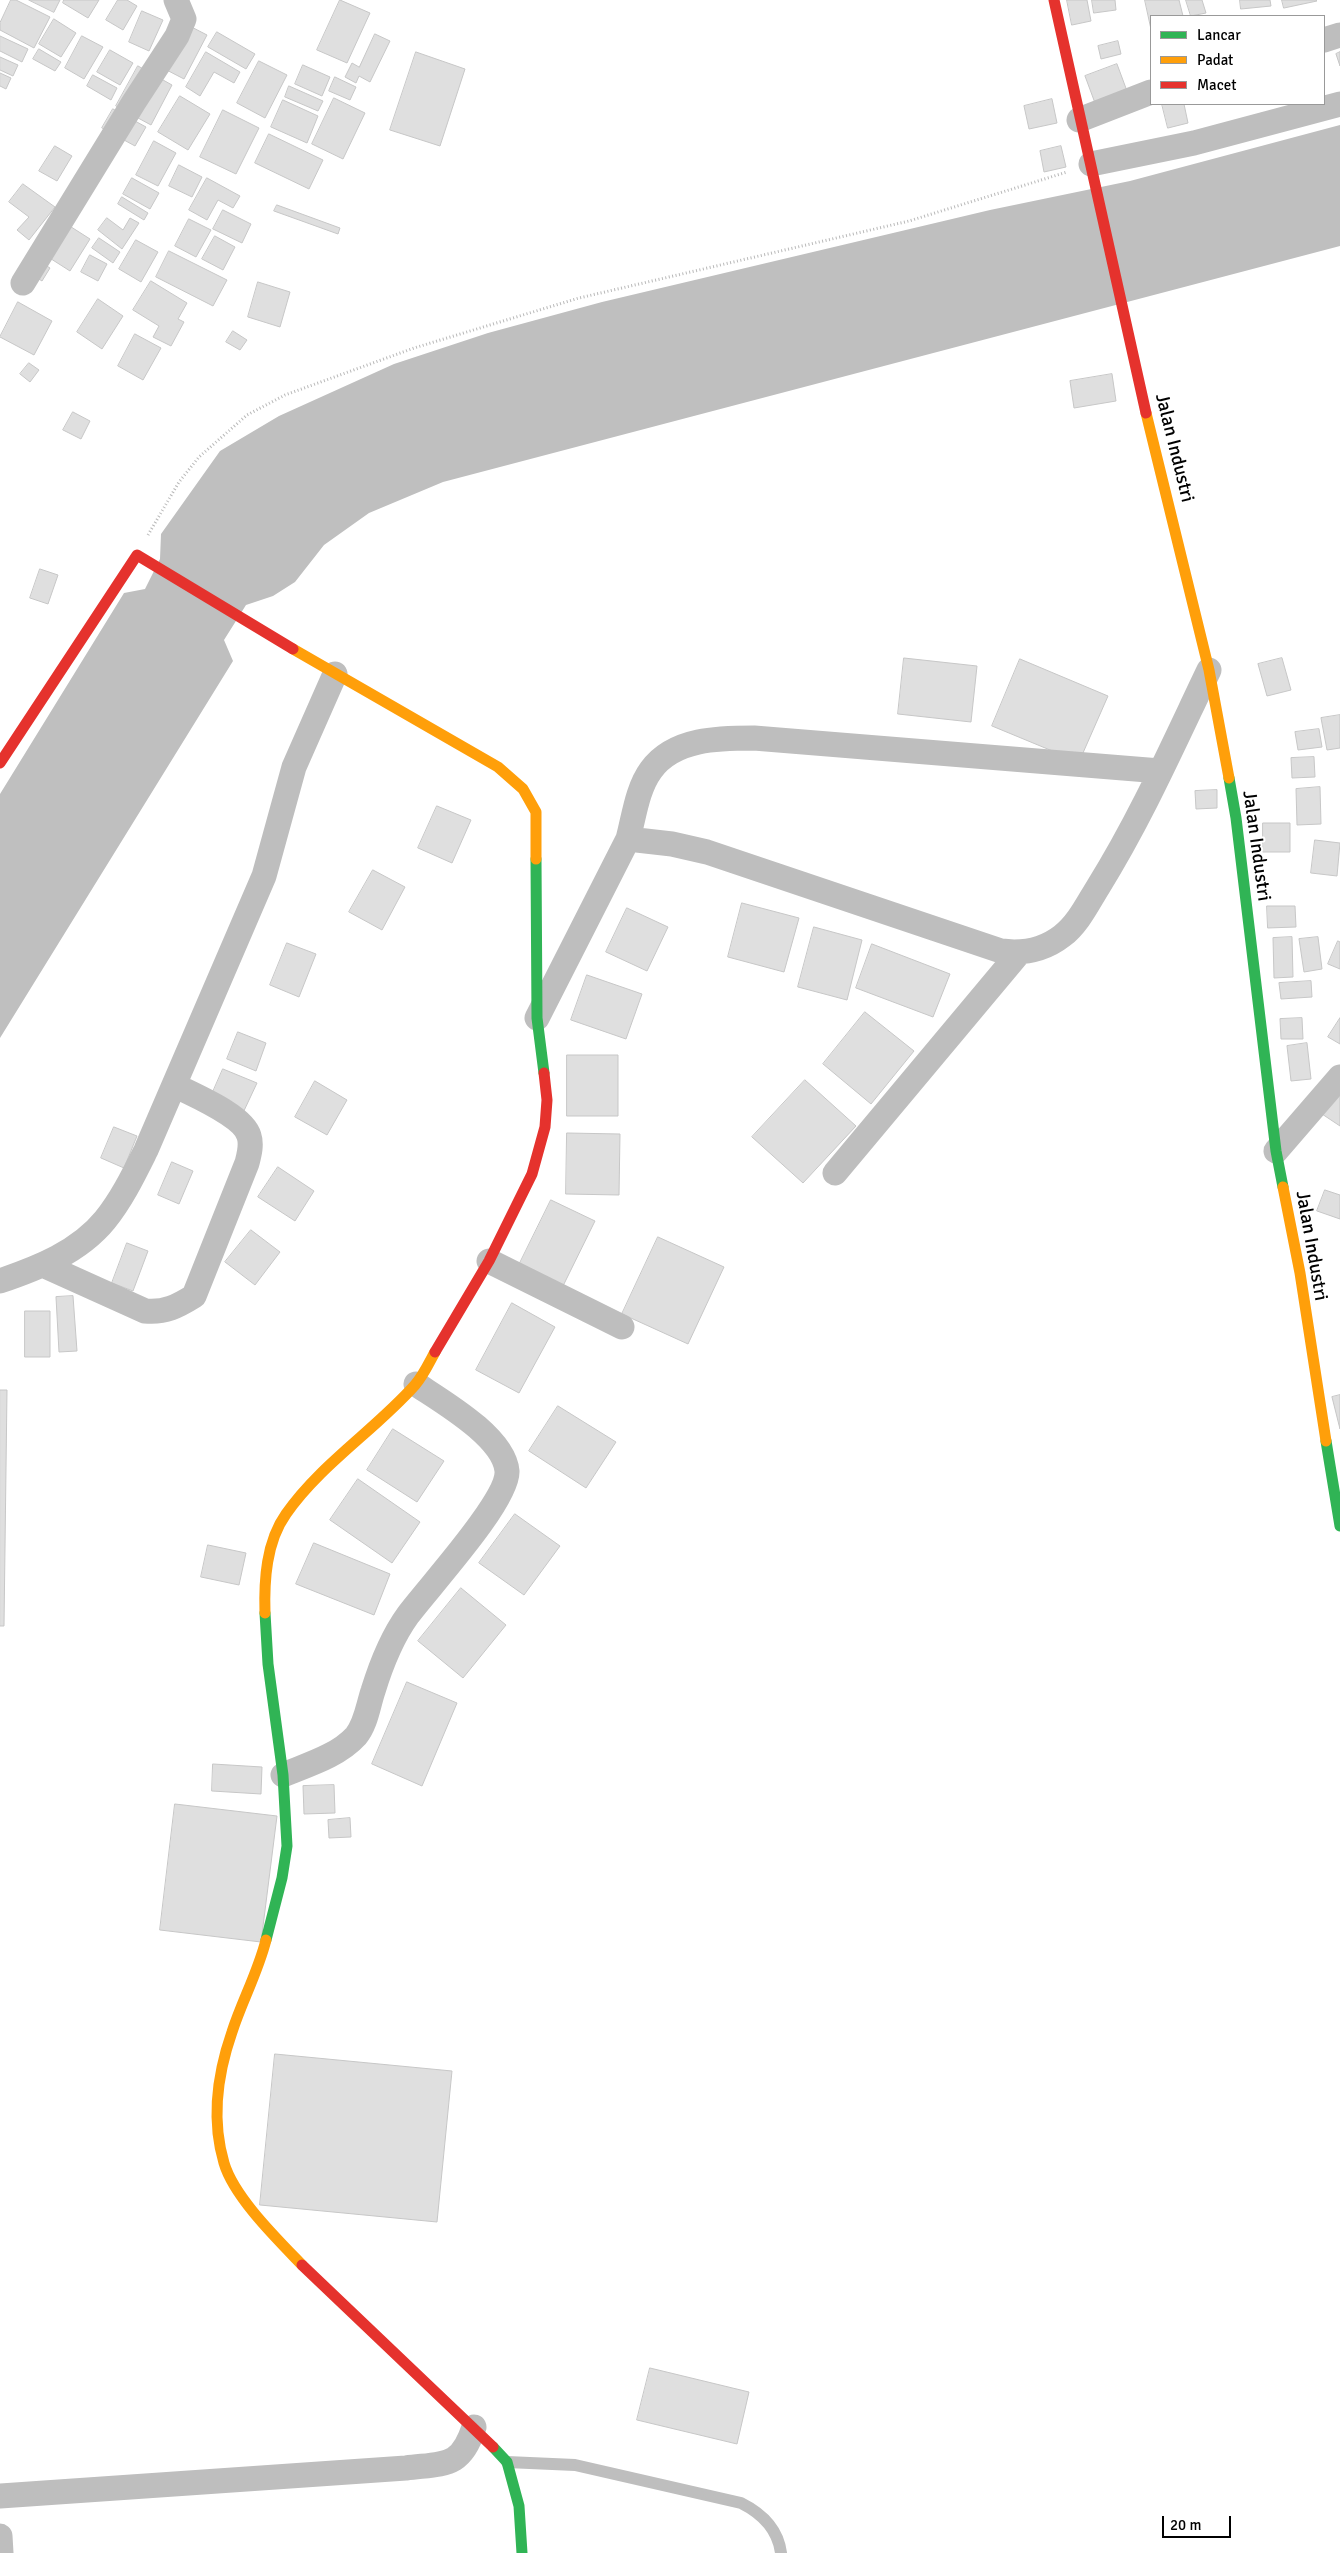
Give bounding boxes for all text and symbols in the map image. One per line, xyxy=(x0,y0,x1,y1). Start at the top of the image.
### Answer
legend xyxy=(1150,15,1325,105)
text: Lancar xyxy=(1197,26,1241,44)
text: Padat xyxy=(1197,51,1233,69)
text: Macet xyxy=(1197,76,1236,94)
street label: Jalan Industri xyxy=(1149,391,1199,505)
street label: Jalan Industri xyxy=(1237,789,1275,903)
street label: Jalan Industri xyxy=(1290,1189,1332,1303)
scale bar xyxy=(1165,2506,1234,2538)
text: 20 m xyxy=(1170,2516,1201,2534)

